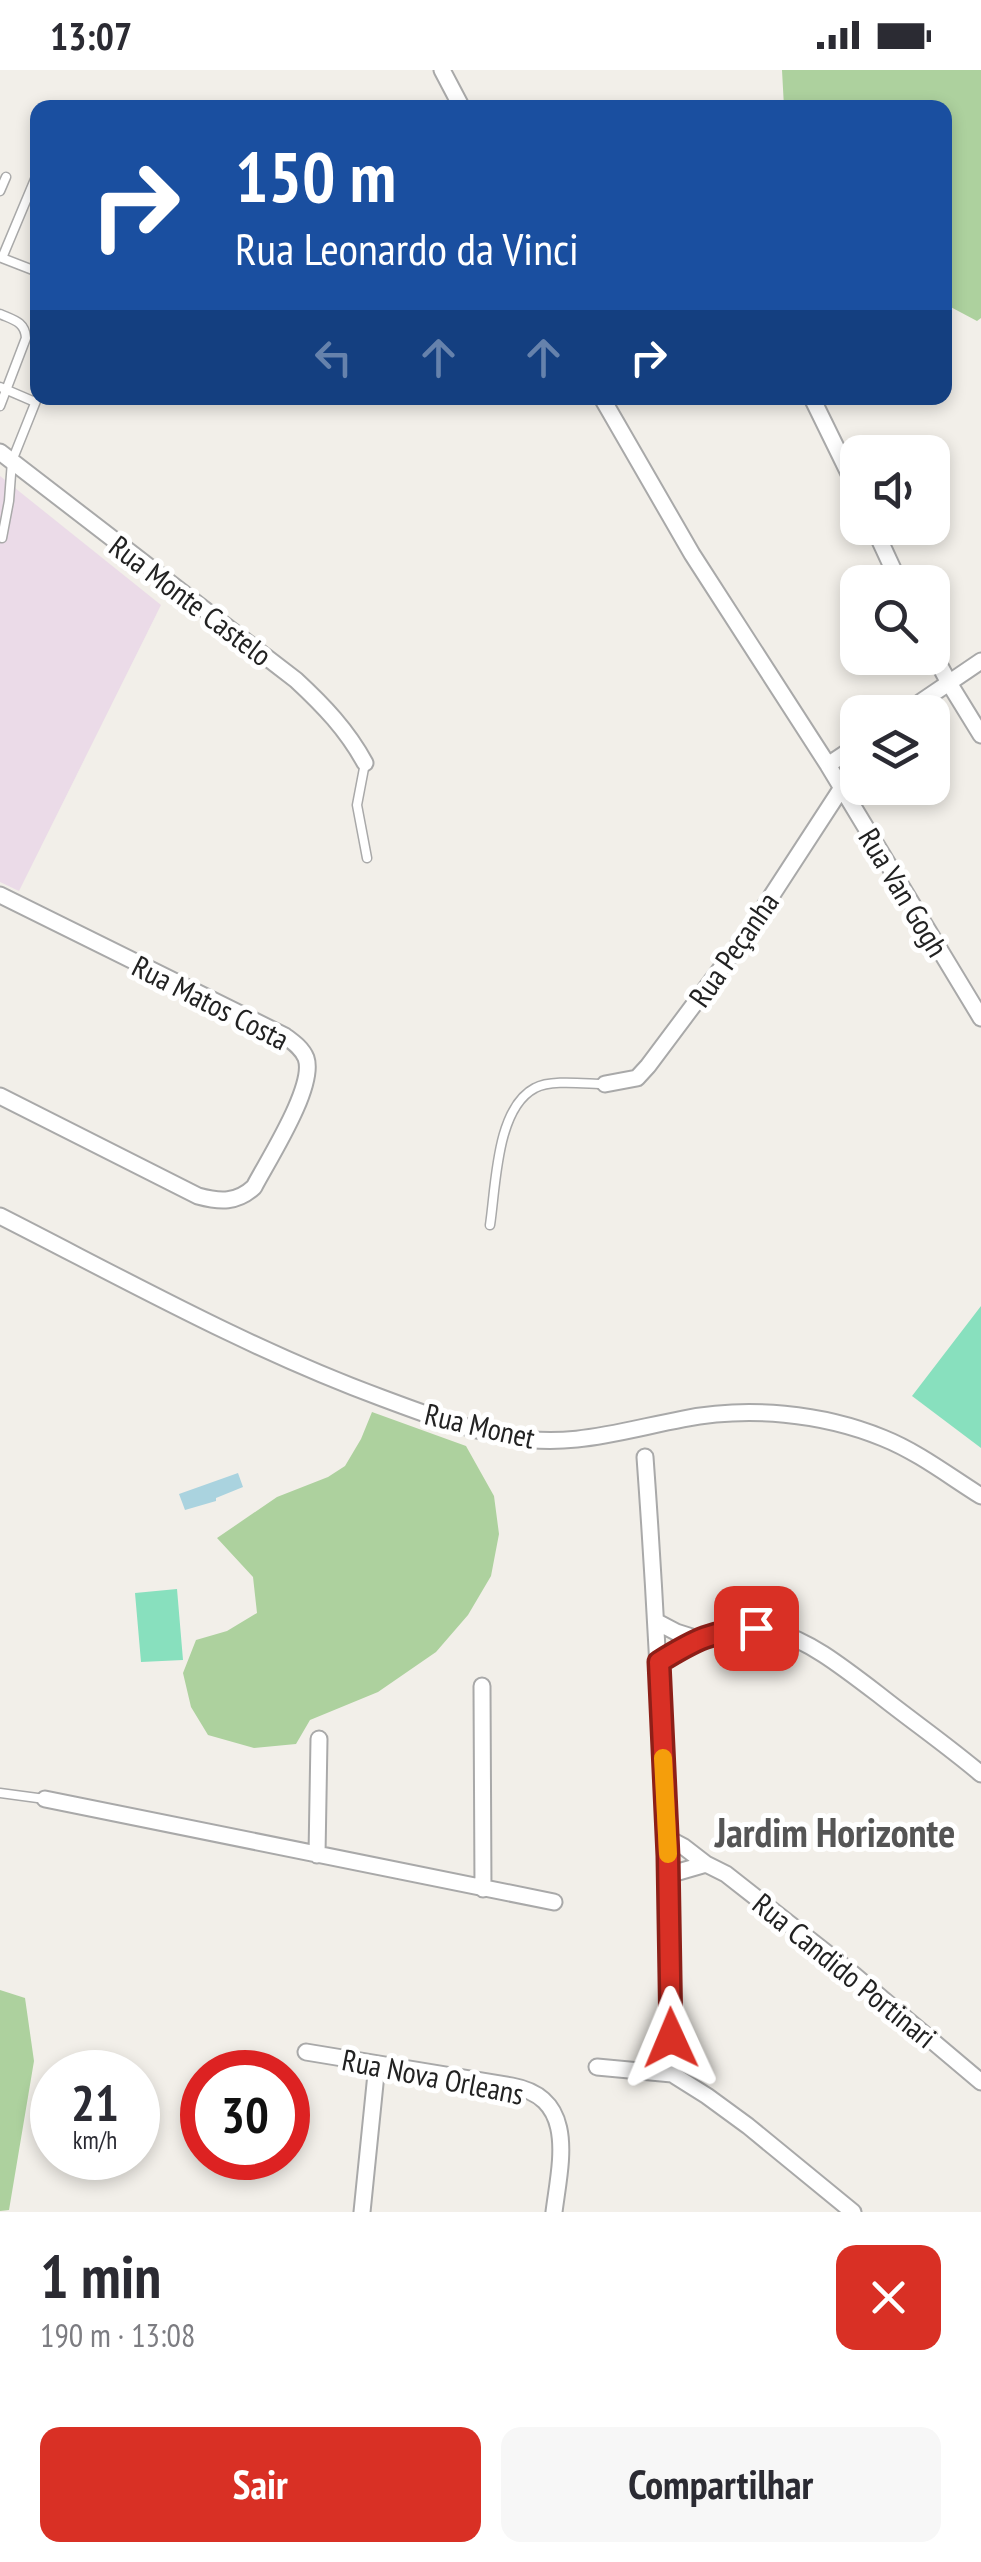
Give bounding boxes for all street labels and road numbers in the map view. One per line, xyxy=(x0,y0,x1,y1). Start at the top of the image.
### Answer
street label: Rua Monte Castelo xyxy=(102,526,280,674)
street label: Rua Van Gogh xyxy=(850,821,958,963)
street label: Rua Peçanha xyxy=(679,884,787,1014)
street label: Rua Matos Costa xyxy=(126,946,296,1058)
street label: Rua Monet xyxy=(421,1393,540,1457)
street label: Rua Candido Portinari xyxy=(745,1884,945,2056)
street label: Rua Nova Orleans xyxy=(339,2039,527,2113)

